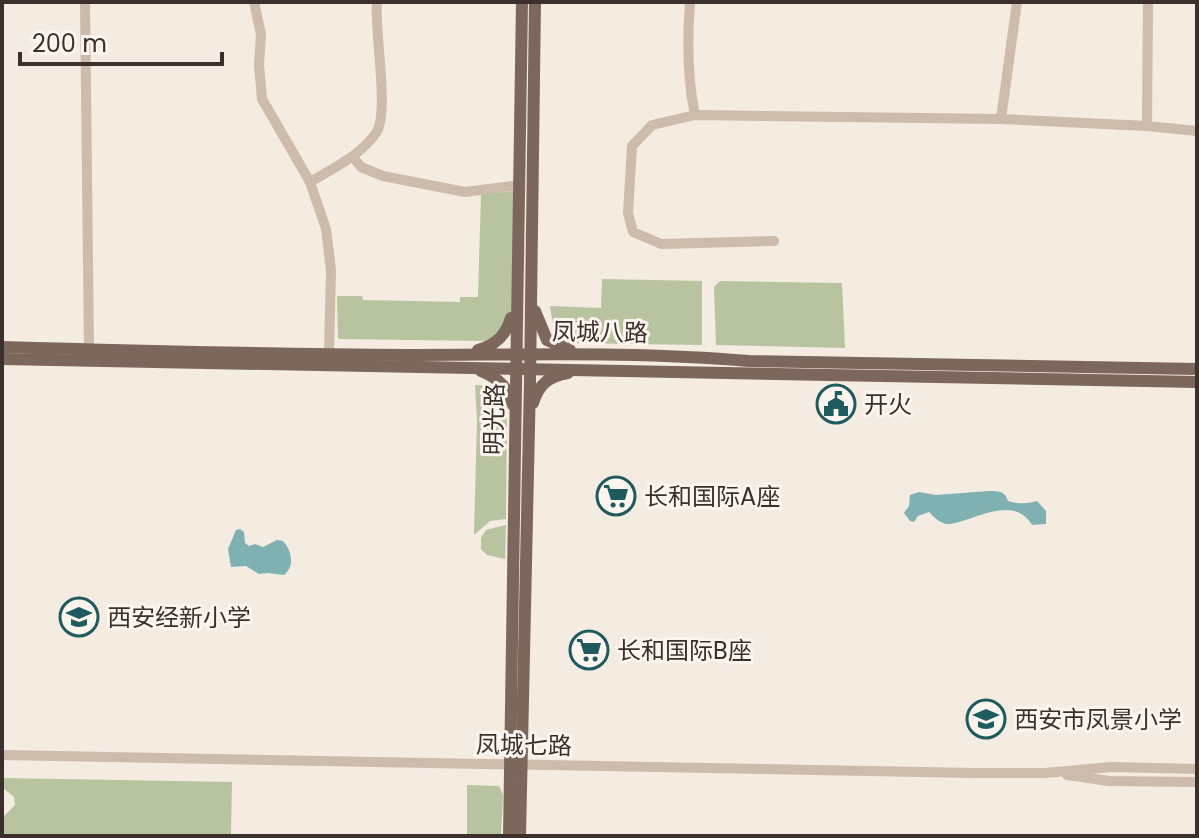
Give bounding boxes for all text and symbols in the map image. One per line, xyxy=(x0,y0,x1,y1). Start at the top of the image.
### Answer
scale bar xyxy=(20,16,222,66)
text: 200 m xyxy=(32,27,107,60)
street label: 凤城八路 xyxy=(552,315,648,349)
street label: 明光路 xyxy=(477,383,511,455)
public building icon: 开火 xyxy=(815,383,857,425)
place label: 开火 xyxy=(864,388,912,421)
supermarket icon: 长和国际A座 xyxy=(595,475,637,517)
place label: 长和国际A座 xyxy=(644,480,780,513)
school or university icon: 西安经新小学 xyxy=(58,596,100,638)
place label: 西安经新小学 xyxy=(107,601,251,634)
supermarket icon: 长和国际B座 xyxy=(568,629,610,671)
place label: 长和国际B座 xyxy=(617,634,752,667)
school or university icon: 西安市凤景小学 xyxy=(965,698,1007,740)
place label: 西安市凤景小学 xyxy=(1014,703,1182,736)
street label: 凤城七路 xyxy=(476,728,572,762)

